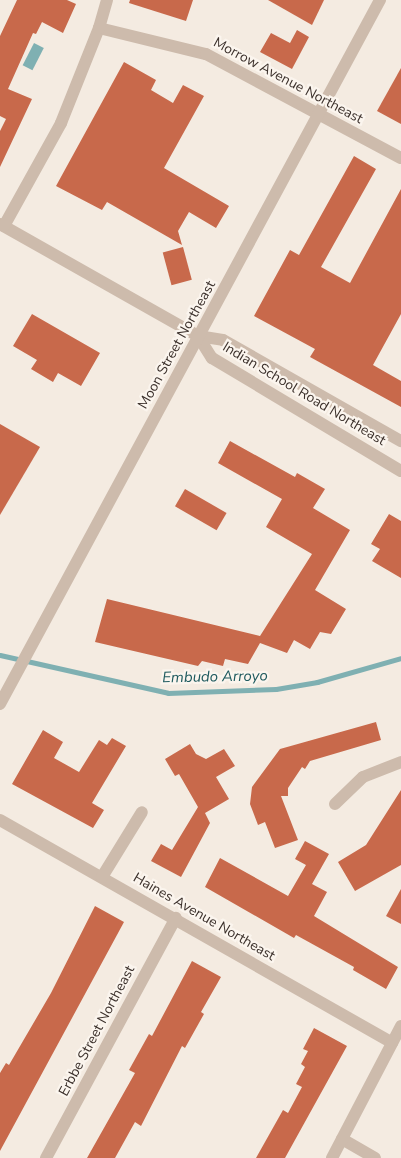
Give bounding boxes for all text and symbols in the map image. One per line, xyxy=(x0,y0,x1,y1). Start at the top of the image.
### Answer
street label: Morrow Avenue Northeast xyxy=(210,34,366,128)
street label: Moon Street Northeast xyxy=(135,278,219,412)
street label: Indian School Road Northeast xyxy=(219,339,389,449)
water label: Embudo Arroyo xyxy=(162,667,268,687)
street label: Haines Avenue Northeast xyxy=(130,869,278,965)
street label: Erbbe Street Northeast xyxy=(56,963,138,1099)

